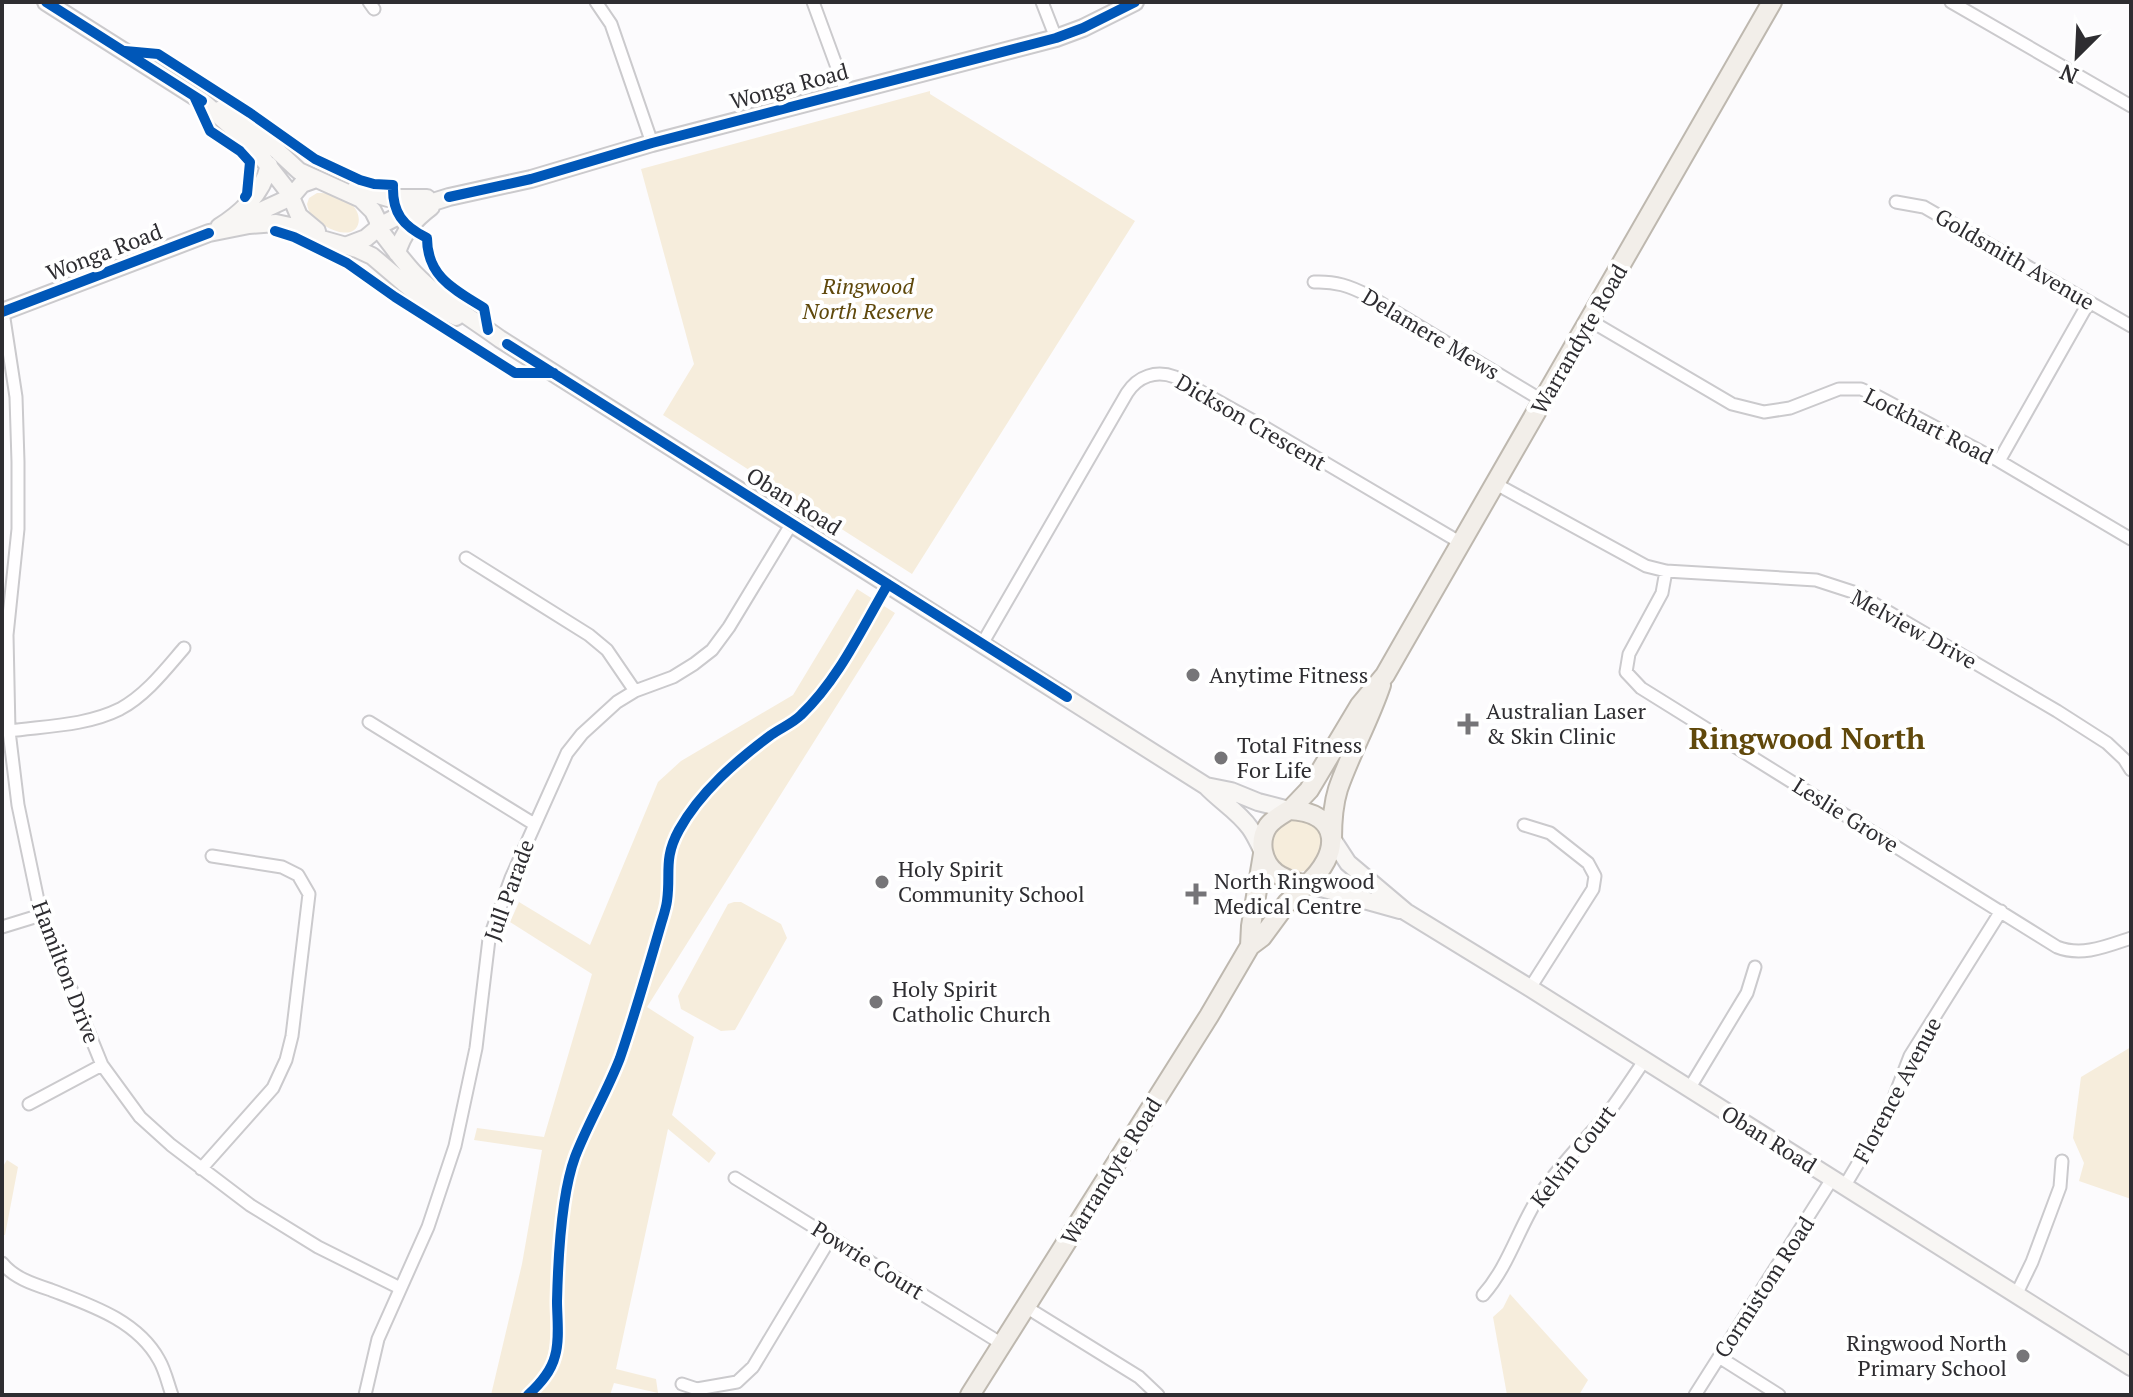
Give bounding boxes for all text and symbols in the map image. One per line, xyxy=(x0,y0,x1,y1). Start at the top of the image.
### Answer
north arrow xyxy=(2037,16,2117,96)
street label: Wonga Road xyxy=(726,56,851,115)
text: N xyxy=(2055,58,2082,91)
street label: Goldsmith Avenue xyxy=(1930,201,2100,316)
street label: Wonga Road xyxy=(42,216,166,287)
street label: Warrandyte Road xyxy=(1524,259,1633,419)
park label: Ringwood North Reserve xyxy=(801,271,934,325)
street label: Delamere Mews xyxy=(1357,281,1505,386)
street label: Dickson Crescent xyxy=(1171,367,1332,476)
street label: Lockhart Road xyxy=(1860,381,1999,470)
street label: Oban Road xyxy=(741,460,847,541)
street label: Melview Drive xyxy=(1846,582,1982,675)
place label: Anytime Fitness xyxy=(1209,660,1368,689)
marker: Anytime Fitness xyxy=(1184,666,1202,684)
place label: Australian Laser & Skin Clinic xyxy=(1486,696,1646,750)
marker: Australian Laser & Skin Clinic xyxy=(1457,713,1479,735)
district label: Ringwood North xyxy=(1689,718,1925,758)
place label: Total Fitness For Life xyxy=(1237,730,1362,784)
marker: Total Fitness For Life xyxy=(1212,749,1230,767)
street label: Leslie Grove xyxy=(1788,771,1905,859)
street label: Jull Parade xyxy=(477,835,540,944)
place label: Holy Spirit Community School xyxy=(898,854,1085,908)
place label: North Ringwood Medical Centre xyxy=(1214,866,1375,920)
marker: Holy Spirit Community School xyxy=(873,873,891,891)
marker: North Ringwood Medical Centre xyxy=(1185,883,1207,905)
street label: Hamilton Drive xyxy=(26,896,107,1047)
place label: Holy Spirit Catholic Church xyxy=(892,974,1051,1028)
marker: Holy Spirit Catholic Church xyxy=(867,993,885,1011)
street label: Florence Avenue xyxy=(1846,1012,1947,1168)
street label: Warrandyte Road xyxy=(1054,1092,1167,1250)
street label: Oban Road xyxy=(1716,1098,1822,1179)
street label: Kelvin Court xyxy=(1524,1099,1622,1213)
street label: Cormistom Road xyxy=(1707,1210,1820,1363)
street label: Powrie Court xyxy=(807,1214,930,1305)
place label: Ringwood North Primary School xyxy=(1846,1328,2007,1382)
marker: Ringwood North Primary School xyxy=(2014,1347,2032,1365)

